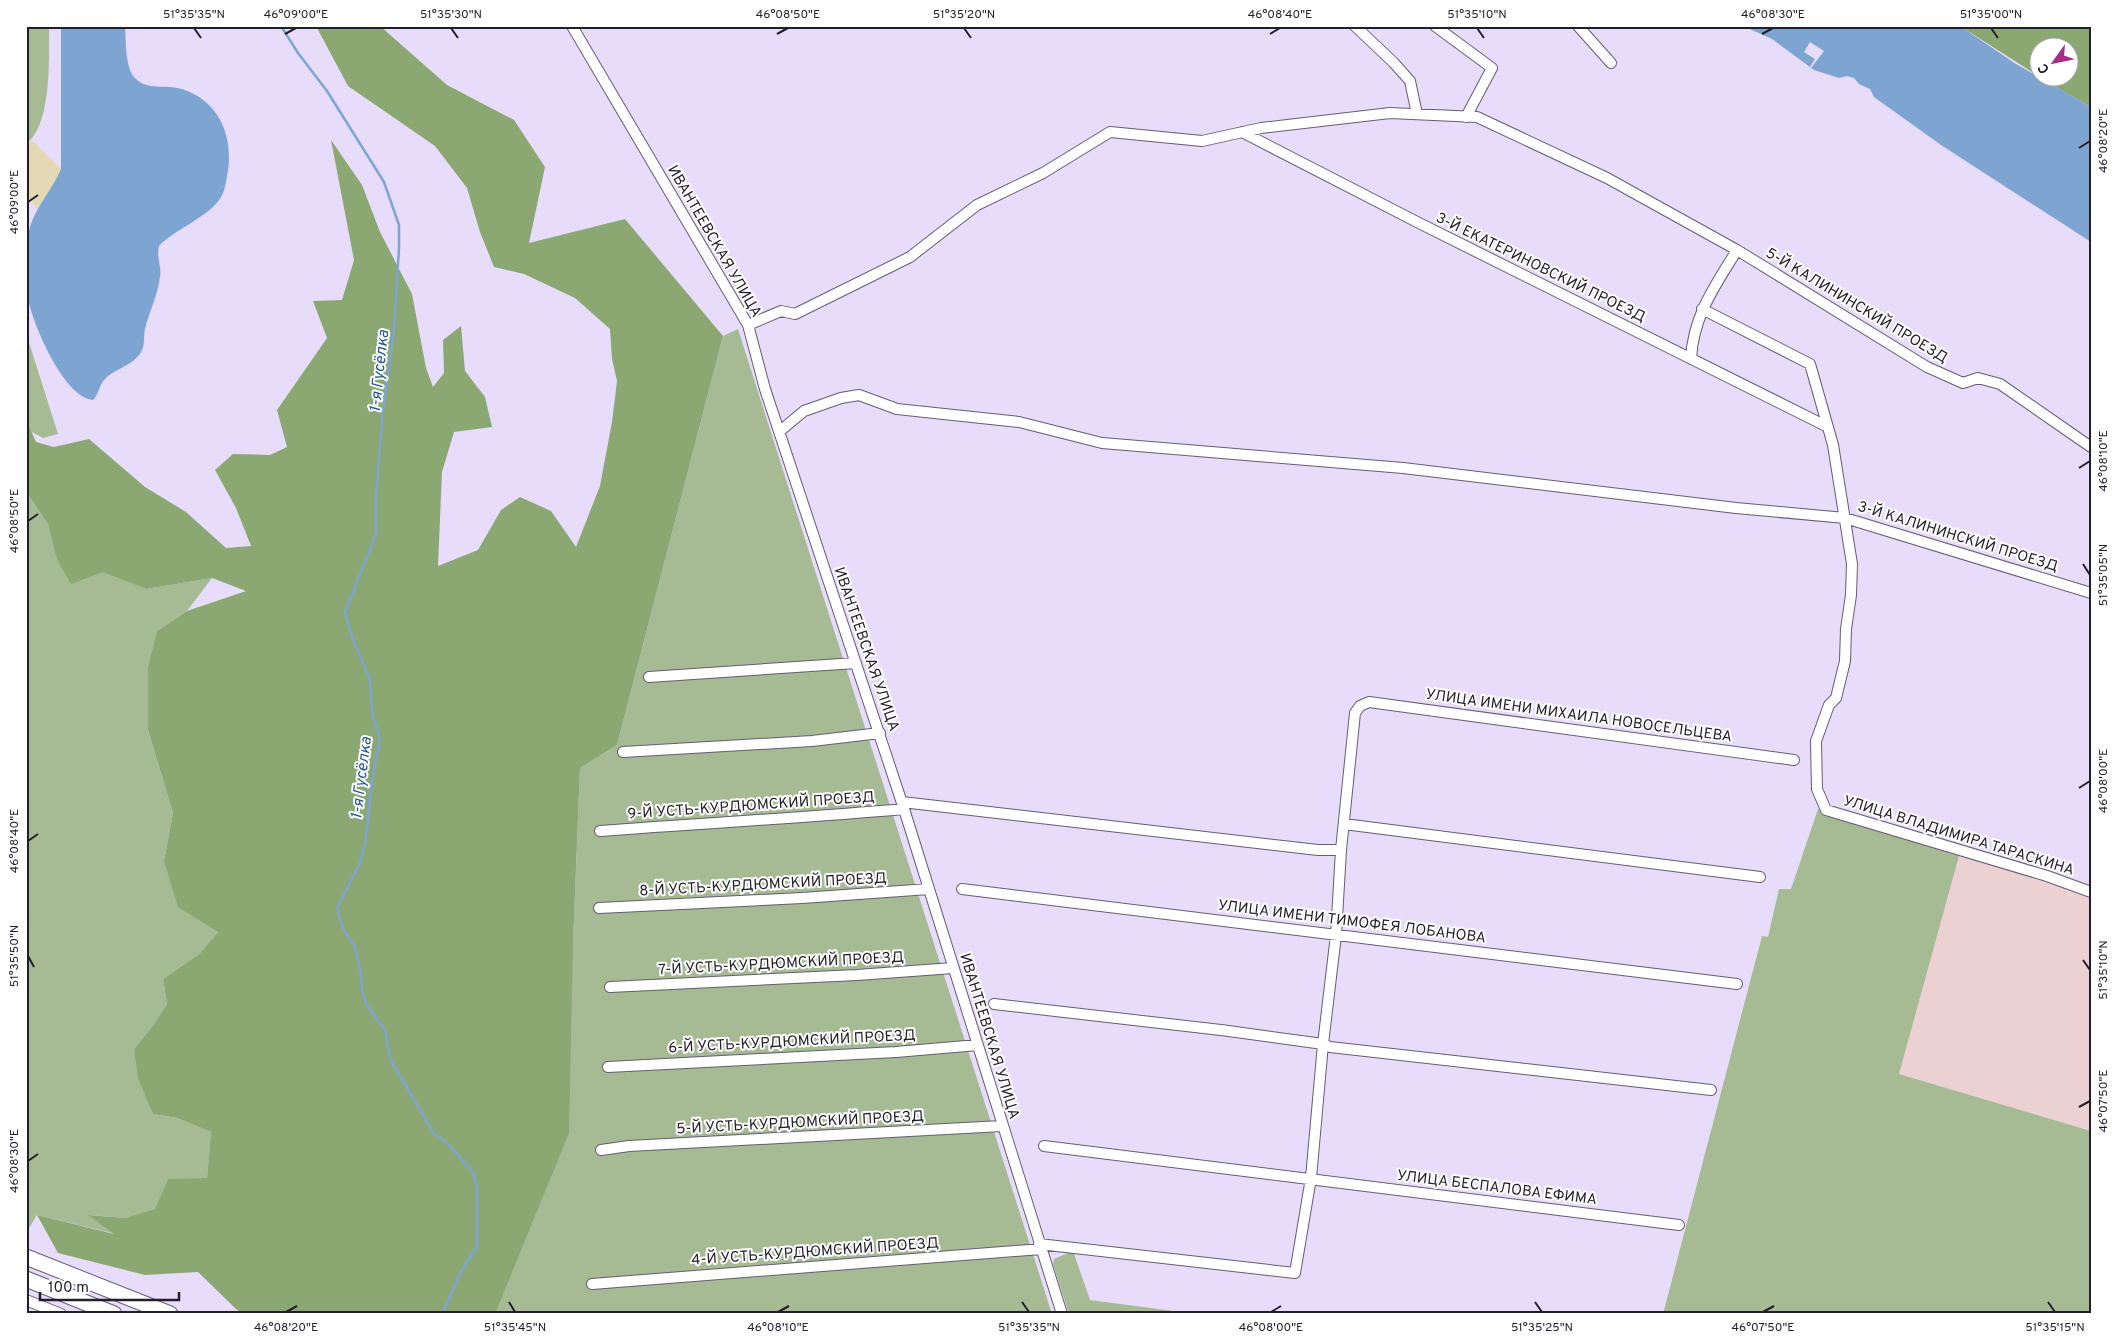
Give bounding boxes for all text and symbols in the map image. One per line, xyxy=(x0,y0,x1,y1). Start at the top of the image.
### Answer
text: 51°35'35"N xyxy=(163,7,225,23)
text: 46°09'00"E xyxy=(264,7,328,23)
text: 51°35'30"N xyxy=(420,7,482,23)
text: 46°08'50"E xyxy=(756,7,820,23)
text: 51°35'20"N xyxy=(933,7,995,23)
text: 46°08'40"E xyxy=(1248,7,1312,23)
text: 51°35'10"N xyxy=(1447,7,1507,23)
text: 46°08'30"E xyxy=(1741,7,1805,23)
text: 51°35'00"N xyxy=(1960,7,2022,23)
north arrow xyxy=(2030,38,2080,88)
text: С xyxy=(2035,60,2054,77)
text: 46°08'20"E xyxy=(2096,109,2112,173)
street label: ИВАНТЕЕВСКАЯ УЛИЦА xyxy=(662,162,765,321)
text: 46°09'00"E xyxy=(7,170,23,234)
street label: 3-Й ЕКАТЕРИНОВСКИЙ ПРОЕЗД xyxy=(1432,207,1649,328)
street label: 5-Й КАЛИНИНСКИЙ ПРОЕЗД xyxy=(1762,243,1952,368)
water label: 1-я Гусёлка xyxy=(366,328,394,413)
text: 46°08'10"E xyxy=(2096,430,2112,492)
text: 46°08'50"E xyxy=(7,489,23,553)
street label: 3-Й КАЛИНИНСКИЙ ПРОЕЗД xyxy=(1855,496,2061,577)
text: 51°35'05"N xyxy=(2096,544,2112,606)
street label: ИВАНТЕЕВСКАЯ УЛИЦА xyxy=(829,565,903,734)
street label: УЛИЦА ИМЕНИ МИХАИЛА НОВОСЕЛЬЦЕВА xyxy=(1424,686,1733,747)
water label: 1-я Гусёлка xyxy=(347,735,377,821)
text: 46°08'00"E xyxy=(2096,749,2112,813)
street label: 9-Й УСТЬ-КУРДЮМСКИЙ ПРОЕЗД xyxy=(627,786,875,825)
street label: УЛИЦА ВЛАДИМИРА ТАРАСКИНА xyxy=(1841,792,2076,881)
text: 46°08'40"E xyxy=(7,809,23,873)
street label: 8-Й УСТЬ-КУРДЮМСКИЙ ПРОЕЗД xyxy=(639,868,887,901)
street label: УЛИЦА ИМЕНИ ТИМОФЕЯ ЛОБАНОВА xyxy=(1217,897,1487,948)
text: 51°35'50"N xyxy=(7,925,23,987)
text: 51°35'10"N xyxy=(2096,940,2112,1000)
street label: 7-Й УСТЬ-КУРДЮМСКИЙ ПРОЕЗД xyxy=(658,947,904,980)
street label: ИВАНТЕЕВСКАЯ УЛИЦА xyxy=(954,951,1023,1122)
street label: 6-Й УСТЬ-КУРДЮМСКИЙ ПРОЕЗД xyxy=(668,1025,916,1058)
text: 46°07'50"E xyxy=(2096,1070,2112,1132)
street label: 5-Й УСТЬ-КУРДЮМСКИЙ ПРОЕЗД xyxy=(676,1106,925,1139)
text: 46°08'30"E xyxy=(7,1129,23,1193)
street label: УЛИЦА БЕСПАЛОВА ЕФИМА xyxy=(1396,1167,1598,1210)
street label: 4-Й УСТЬ-КУРДЮМСКИЙ ПРОЕЗД xyxy=(691,1232,940,1271)
scale bar xyxy=(40,1270,179,1302)
text: 100 m xyxy=(48,1279,89,1298)
text: 46°08'20"E xyxy=(254,1320,318,1336)
text: 51°35'45"N xyxy=(484,1320,546,1336)
text: 46°08'10"E xyxy=(747,1320,809,1336)
text: 51°35'35"N xyxy=(998,1320,1060,1336)
text: 46°08'00"E xyxy=(1239,1320,1303,1336)
text: 51°35'25"N xyxy=(1511,1320,1573,1336)
text: 46°07'50"E xyxy=(1732,1320,1794,1336)
text: 51°35'15"N xyxy=(2025,1320,2085,1336)

